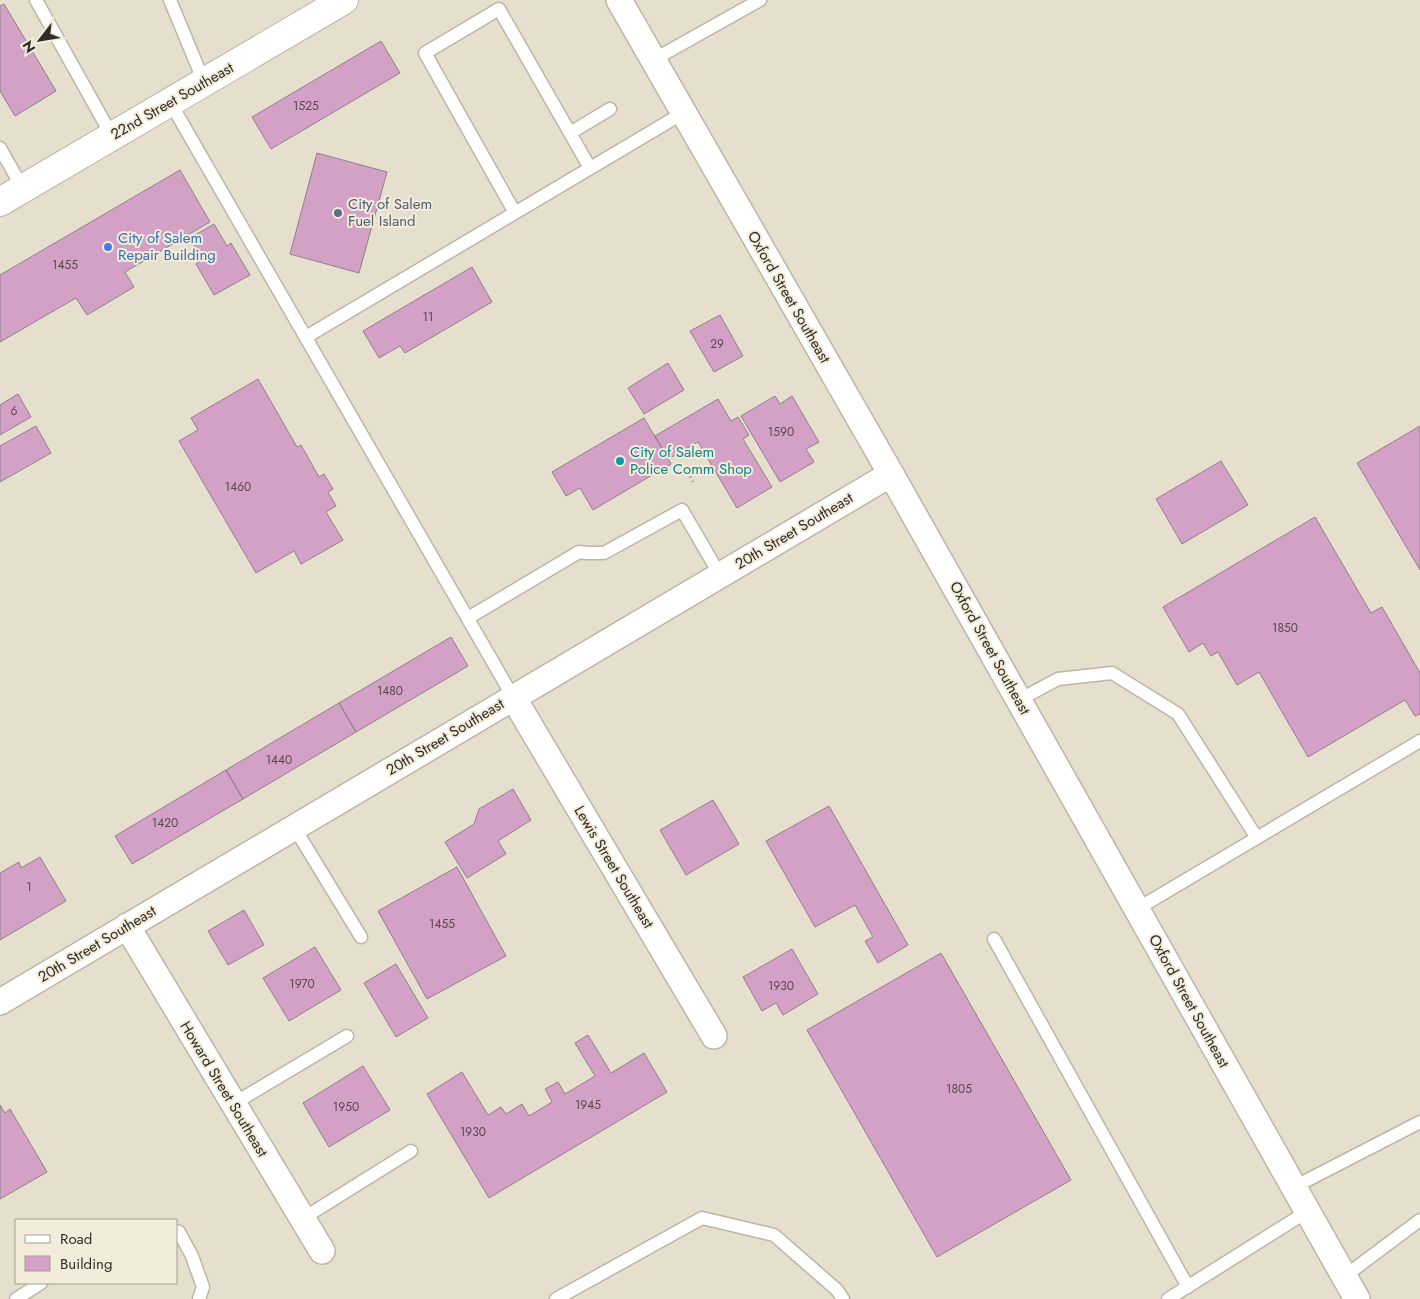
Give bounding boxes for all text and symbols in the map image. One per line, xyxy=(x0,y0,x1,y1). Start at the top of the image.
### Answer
north arrow xyxy=(15,15,65,65)
text: N xyxy=(17,37,40,57)
street label: 22nd Street Southeast xyxy=(106,57,238,145)
house number: 1525 xyxy=(293,97,319,115)
place label: City of Salem Fuel Island xyxy=(348,193,432,232)
marker: City of Salem Fuel Island xyxy=(332,207,344,219)
place label: City of Salem Repair Building xyxy=(118,227,216,266)
street label: Oxford Street Southeast xyxy=(742,227,836,368)
marker: City of Salem Repair Building xyxy=(102,241,114,253)
house number: 1455 xyxy=(52,256,78,274)
house number: 11 xyxy=(423,308,433,326)
house number: 29 xyxy=(710,335,724,353)
house number: 6 xyxy=(11,402,18,420)
house number: 1590 xyxy=(768,423,794,441)
place label: City of Salem Police Comm Shop xyxy=(630,441,752,480)
marker: City of Salem Police Comm Shop xyxy=(614,455,626,467)
house number: 1460 xyxy=(225,478,251,496)
street label: 20th Street Southeast xyxy=(731,487,857,575)
street label: Oxford Street Southeast xyxy=(944,577,1036,719)
house number: 1850 xyxy=(1272,619,1298,637)
house number: 1480 xyxy=(377,682,403,700)
street label: 20th Street Southeast xyxy=(382,693,508,781)
house number: 1440 xyxy=(266,751,292,769)
street label: Lewis Street Southeast xyxy=(569,802,660,933)
house number: 1420 xyxy=(152,814,178,832)
house number: 1 xyxy=(26,878,32,896)
street label: 20th Street Southeast xyxy=(34,900,160,988)
house number: 1455 xyxy=(429,915,455,933)
street label: Oxford Street Southeast xyxy=(1143,930,1235,1072)
house number: 1970 xyxy=(289,975,315,993)
house number: 1930 xyxy=(768,977,794,995)
street label: Howard Street Southeast xyxy=(175,1017,274,1161)
house number: 1805 xyxy=(946,1080,972,1098)
house number: 1945 xyxy=(575,1096,601,1114)
house number: 1950 xyxy=(333,1098,359,1116)
house number: 1930 xyxy=(460,1123,486,1141)
legend xyxy=(15,1219,178,1284)
text: Road xyxy=(60,1228,92,1250)
text: Building xyxy=(60,1253,112,1275)

